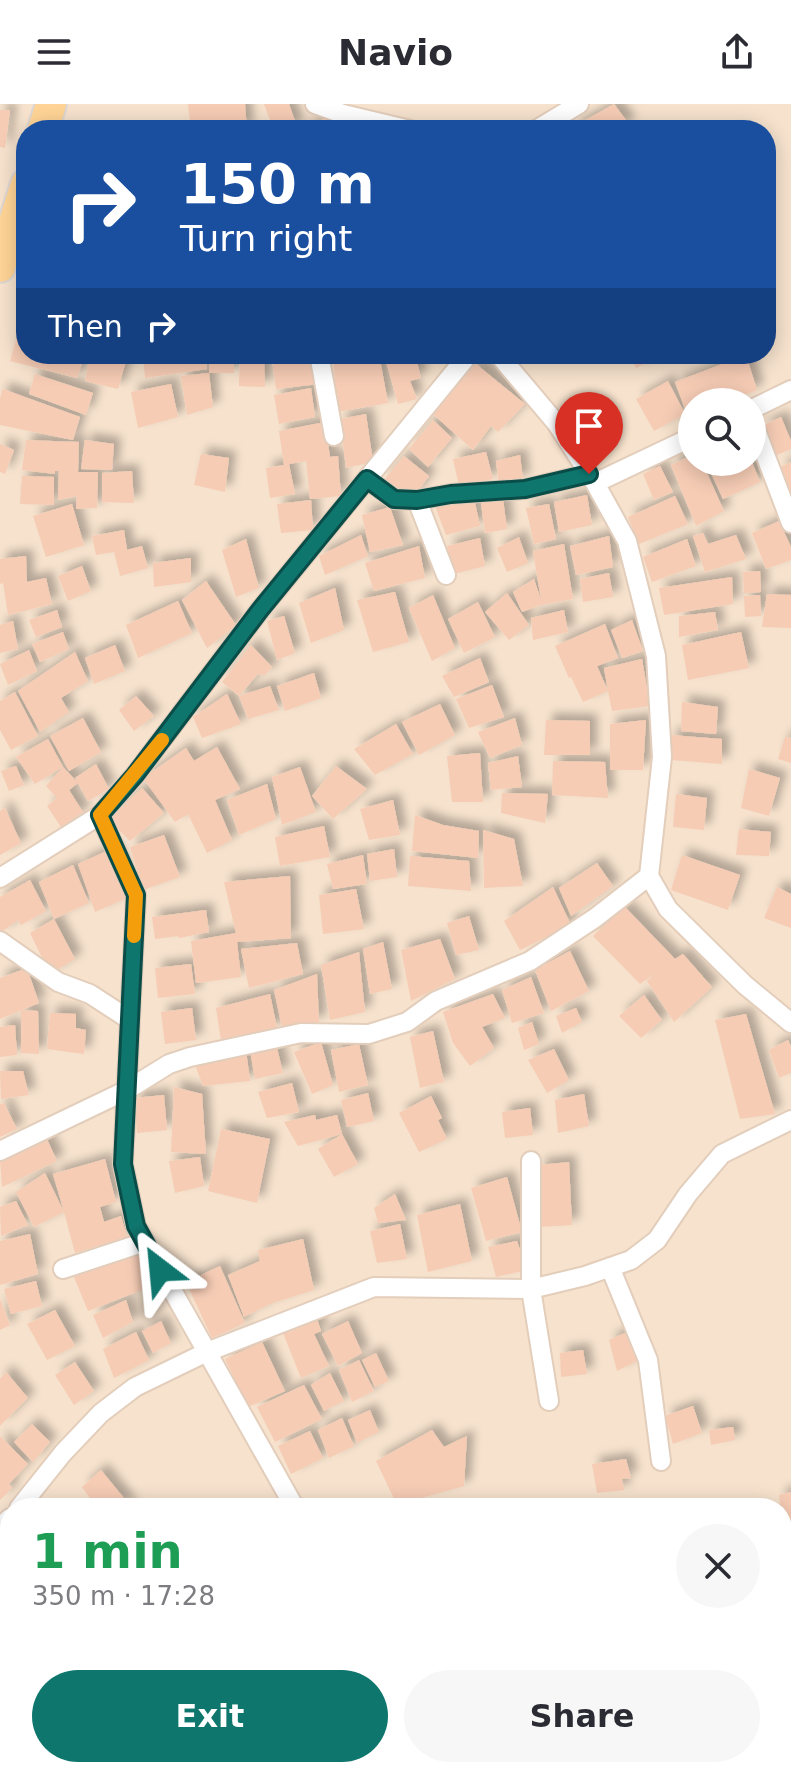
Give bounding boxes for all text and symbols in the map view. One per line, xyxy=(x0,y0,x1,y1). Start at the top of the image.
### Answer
icon: menu xyxy=(32,30,76,74)
icon: share xyxy=(715,30,759,74)
text: Navio xyxy=(338,32,453,73)
text: 150 m xyxy=(180,151,375,216)
icon: right xyxy=(48,152,152,256)
text: Turn right xyxy=(180,218,352,259)
icon: right xyxy=(139,304,183,348)
text: Then xyxy=(48,309,123,344)
map controls xyxy=(678,388,766,476)
button: search xyxy=(678,388,766,476)
pin xyxy=(555,392,623,474)
icon: arrive xyxy=(567,404,611,448)
position arrow xyxy=(118,1228,202,1312)
text: 1 min xyxy=(32,1523,183,1579)
button: close xyxy=(676,1524,760,1608)
text: 350 m · 17:28 xyxy=(32,1581,215,1611)
button: Exit xyxy=(32,1670,388,1762)
button: Share xyxy=(404,1670,760,1762)

